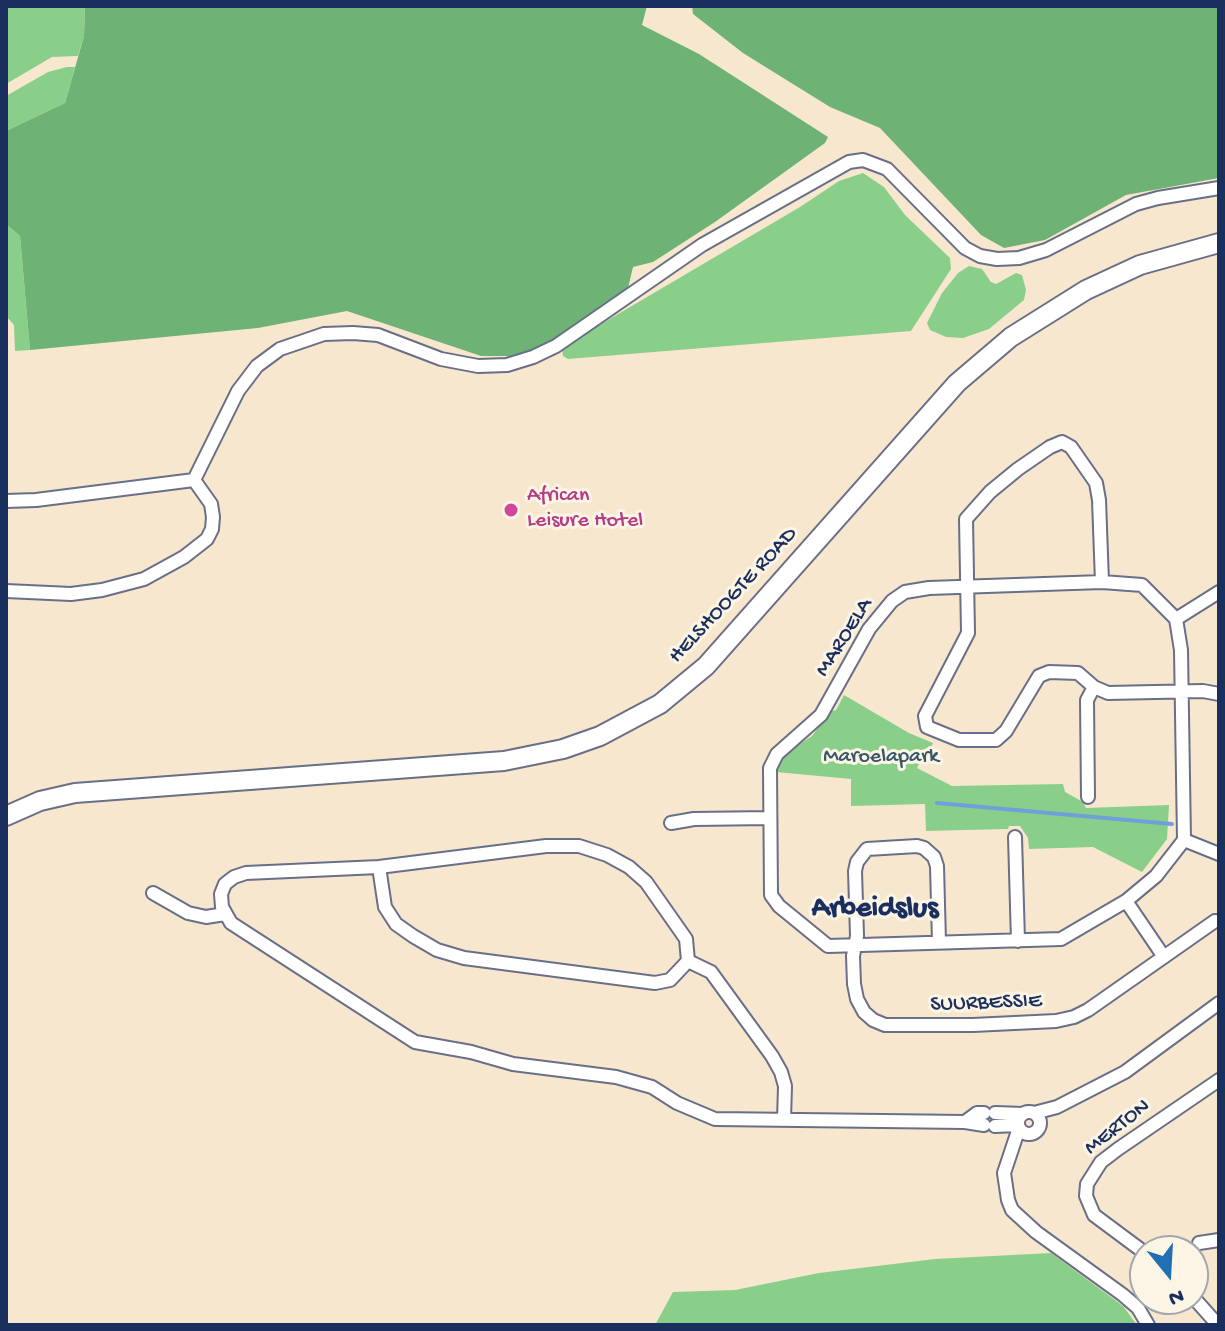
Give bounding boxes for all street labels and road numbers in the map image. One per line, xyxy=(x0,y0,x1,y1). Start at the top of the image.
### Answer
street label: HELSHOOGTE ROAD xyxy=(664,522,804,670)
street label: MAROELA xyxy=(811,594,879,682)
street label: SUURBESSIE xyxy=(930,989,1042,1019)
street label: MERTON xyxy=(1080,1094,1156,1162)

